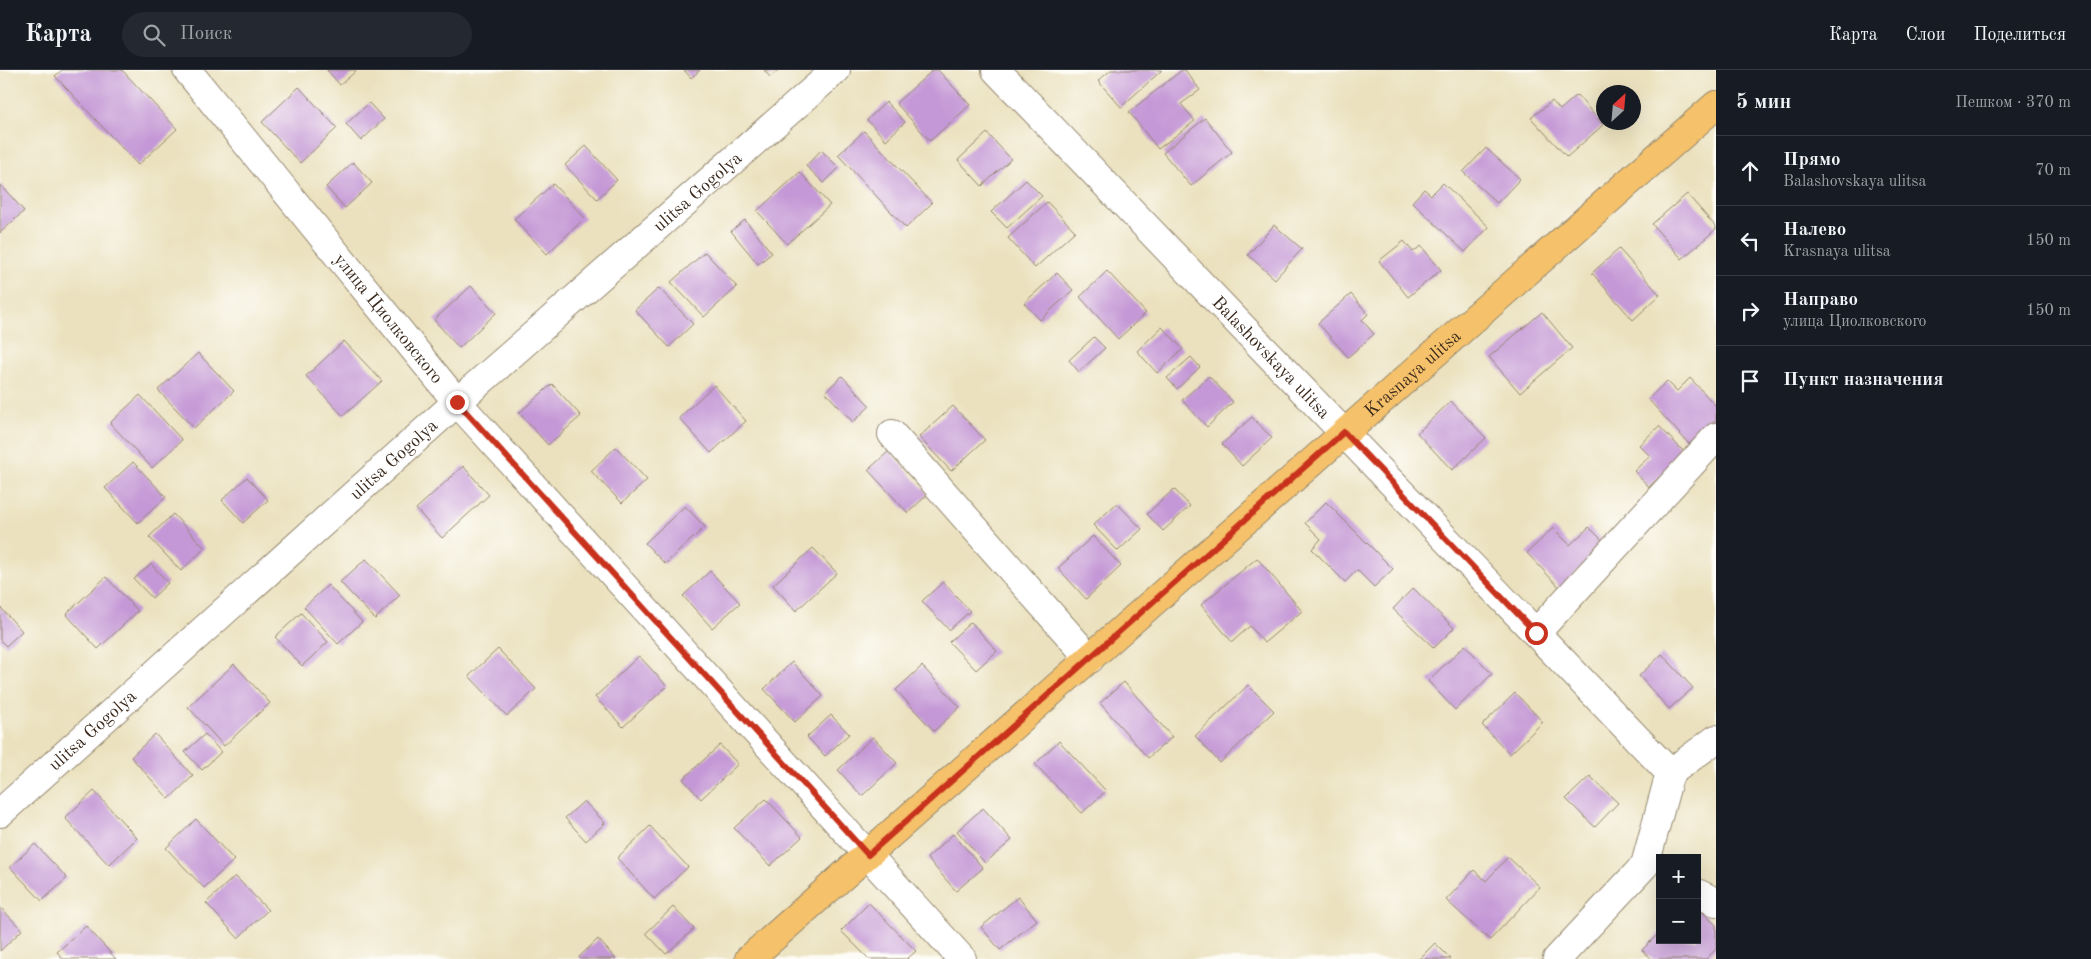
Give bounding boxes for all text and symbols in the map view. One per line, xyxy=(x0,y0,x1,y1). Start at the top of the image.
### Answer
search box xyxy=(122,12,472,57)
icon: search xyxy=(140,21,168,49)
text: Карта xyxy=(25,23,92,47)
text: Поиск xyxy=(180,25,232,44)
text: Карта xyxy=(1829,26,1878,44)
text: Слои xyxy=(1906,26,1945,44)
text: Поделиться xyxy=(1973,26,2066,44)
north arrow xyxy=(1596,85,1641,130)
text: 5 мин xyxy=(1736,92,1791,113)
text: Пешком · 370 m xyxy=(1955,95,2071,111)
street label: ulitsa Gogolya xyxy=(650,149,746,236)
text: Прямо xyxy=(1783,151,1841,170)
icon: ahead xyxy=(1736,157,1764,185)
text: 70 m xyxy=(2035,163,2071,179)
text: Balashovskaya ulitsa xyxy=(1783,174,1926,190)
text: Налево xyxy=(1783,221,1846,240)
icon: left xyxy=(1736,227,1764,255)
text: 150 m xyxy=(2026,233,2071,249)
text: Krasnaya ulitsa xyxy=(1783,244,1891,260)
street label: улица Циолковского xyxy=(330,251,446,387)
text: Направо xyxy=(1783,291,1858,310)
street label: Balashovskaya ulitsa xyxy=(1208,293,1333,423)
icon: right xyxy=(1736,297,1764,325)
text: 150 m xyxy=(2026,303,2071,319)
text: улица Циолковского xyxy=(1783,314,1927,330)
street label: Krasnaya ulitsa xyxy=(1362,327,1465,421)
icon: arrive xyxy=(1736,367,1764,395)
text: Пункт назначения xyxy=(1783,371,1943,390)
route end xyxy=(446,391,469,414)
street label: ulitsa Gogolya xyxy=(347,416,441,504)
route start xyxy=(1525,622,1548,645)
street label: ulitsa Gogolya xyxy=(46,687,140,775)
map controls xyxy=(1656,854,1701,944)
button: + xyxy=(1656,854,1701,899)
button: − xyxy=(1656,899,1701,944)

